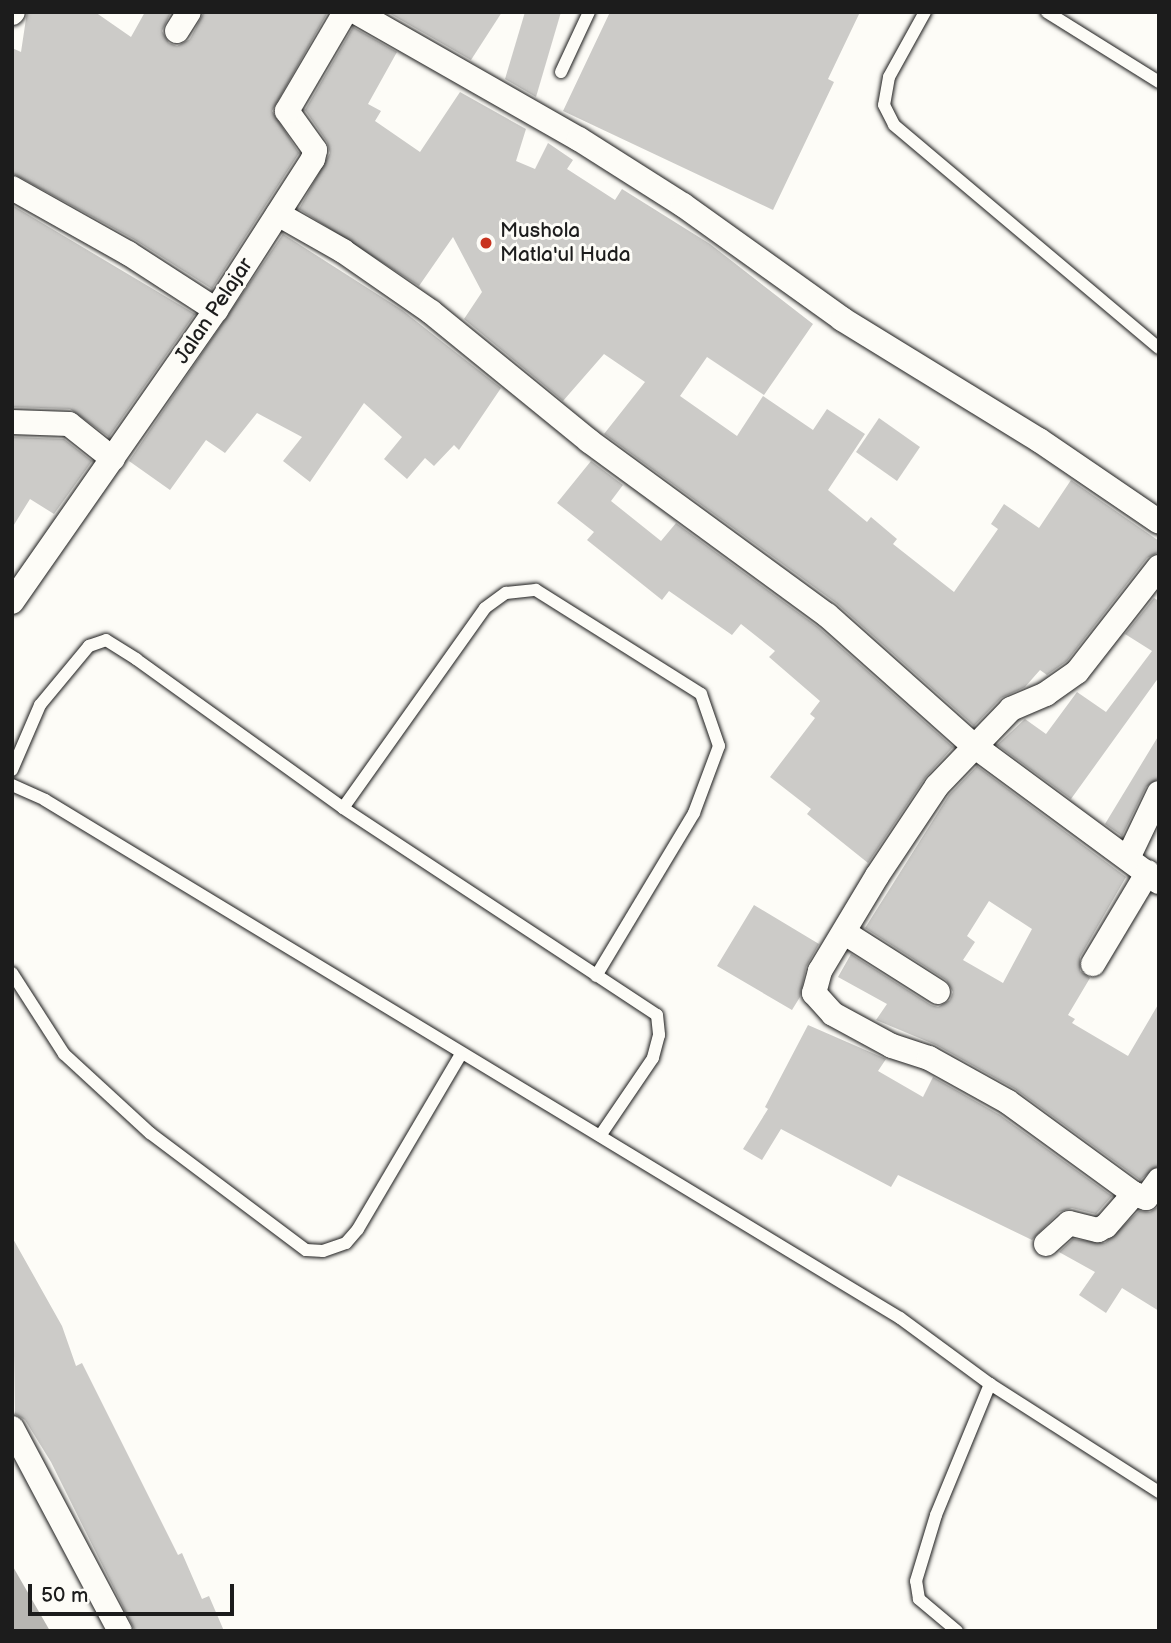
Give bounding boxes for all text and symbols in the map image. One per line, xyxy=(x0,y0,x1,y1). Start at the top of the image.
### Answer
place label: Mushola Matla'ul Huda xyxy=(500,218,631,268)
marker: Mushola Matla'ul Huda xyxy=(478,235,494,251)
street label: Jalan Pelajar xyxy=(169,253,259,369)
scale bar xyxy=(32,1570,238,1614)
text: 50 m xyxy=(41,1583,88,1608)

